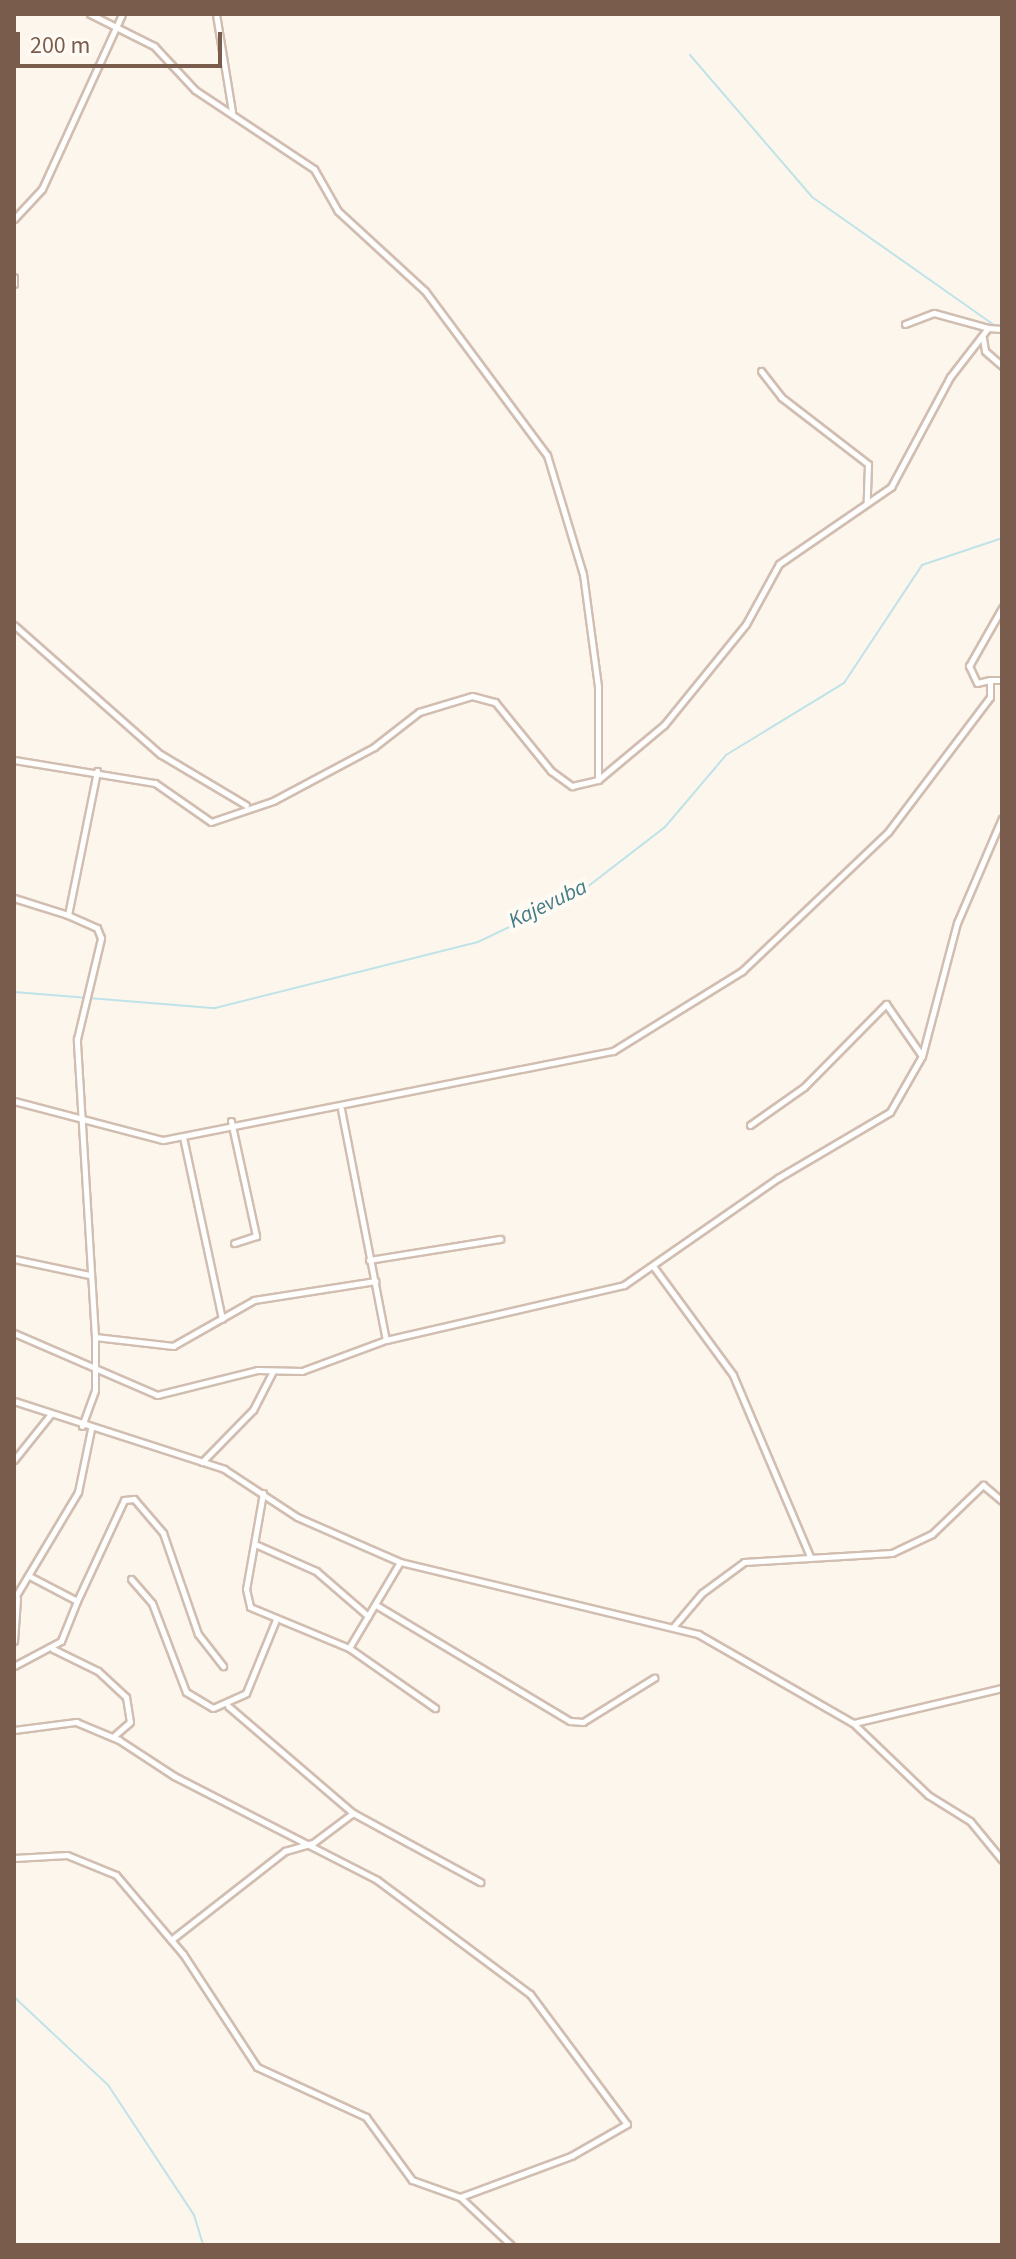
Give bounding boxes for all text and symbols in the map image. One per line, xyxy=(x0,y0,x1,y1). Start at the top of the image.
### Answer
scale bar xyxy=(20,16,226,66)
text: 200 m xyxy=(30,28,90,63)
water label: Kajevuba xyxy=(504,874,592,934)

